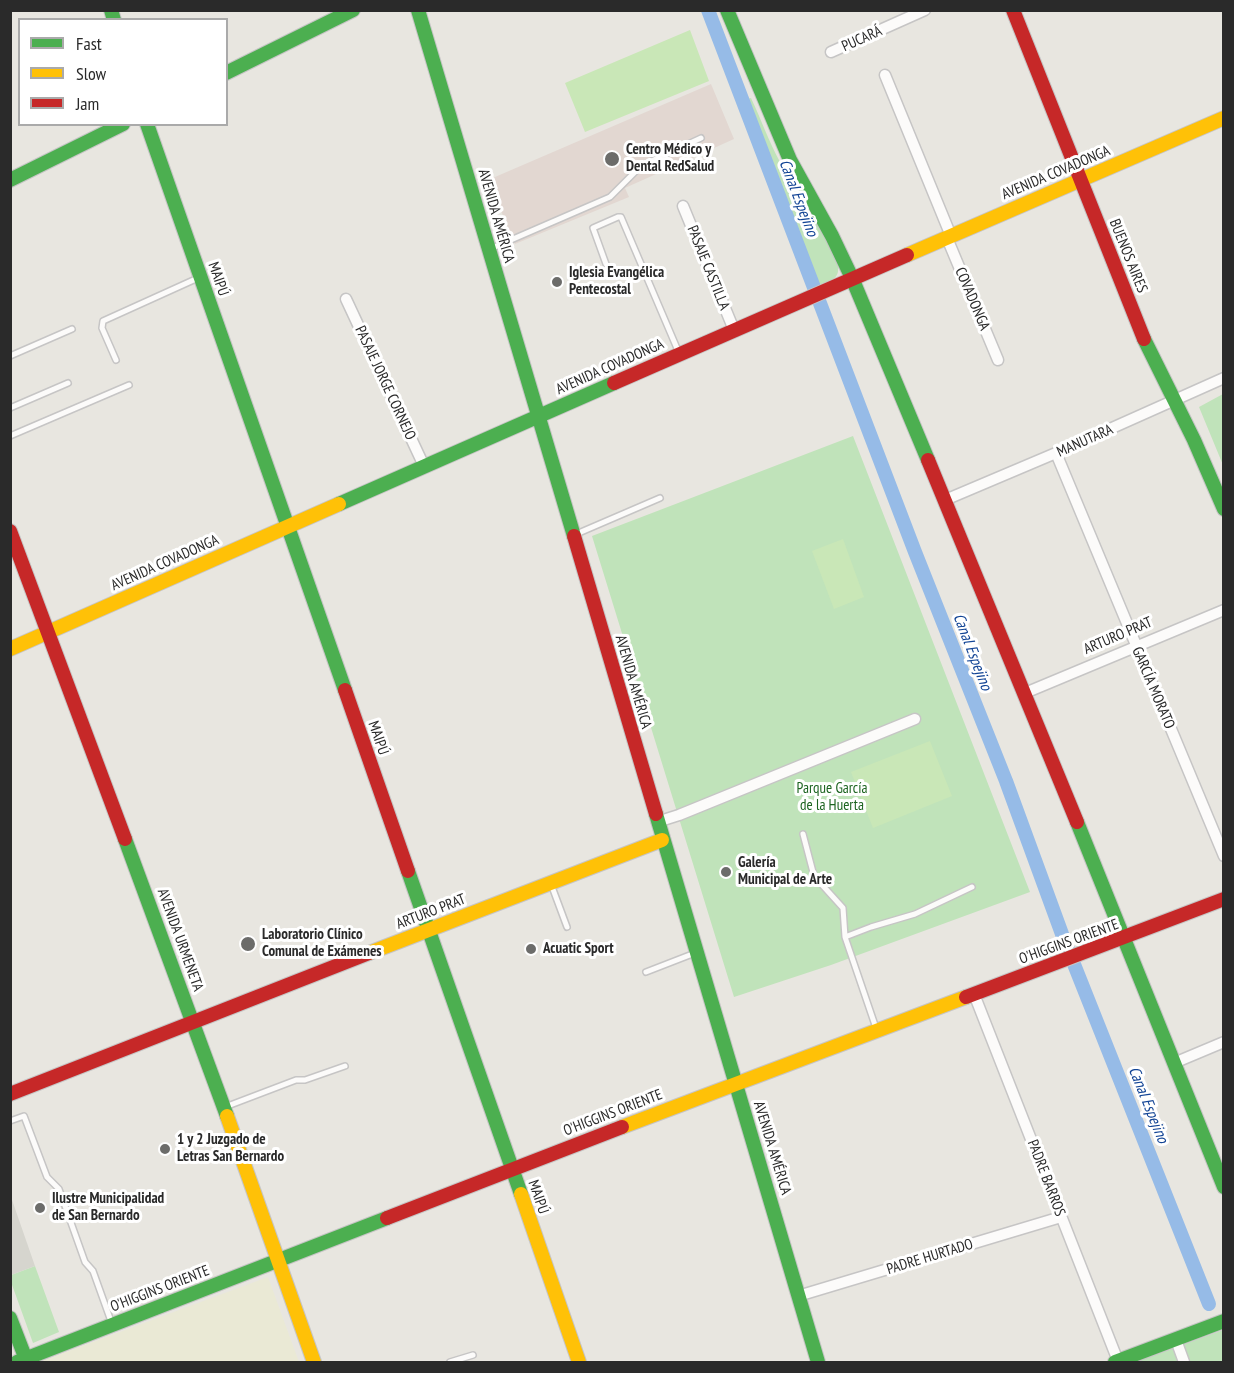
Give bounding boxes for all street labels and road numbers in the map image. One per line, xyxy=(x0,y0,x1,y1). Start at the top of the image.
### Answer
street label: PUCARÁ xyxy=(839,22,885,56)
street label: AVENIDA COVADONGA xyxy=(999,142,1113,204)
street label: AVENIDA AMÉRICA xyxy=(474,167,518,265)
street label: BUENOS AIRES xyxy=(1105,217,1151,295)
street label: PASAJE CASTILLA xyxy=(683,223,733,313)
street label: MAIPÚ xyxy=(204,260,232,298)
street label: COVADONGA xyxy=(951,265,993,333)
street label: PASAJE JORGE CORNEJO xyxy=(351,323,419,443)
street label: AVENIDA COVADONGA xyxy=(553,335,667,399)
street label: MANUTARA xyxy=(1054,421,1116,461)
street label: AVENIDA COVADONGA xyxy=(108,531,222,595)
street label: ARTURO PRAT xyxy=(1081,613,1155,659)
street label: AVENIDA AMÉRICA xyxy=(611,633,655,731)
street label: GARCÍA MORATO xyxy=(1128,644,1178,732)
street label: MAIPÚ xyxy=(364,719,392,757)
street label: AVENIDA URMENETA xyxy=(153,886,207,994)
street label: ARTURO PRAT xyxy=(394,891,468,933)
street label: O'HIGGINS ORIENTE xyxy=(1017,916,1121,968)
street label: O'HIGGINS ORIENTE xyxy=(561,1086,665,1140)
street label: AVENIDA AMÉRICA xyxy=(749,1099,795,1197)
street label: PADRE BARROS xyxy=(1023,1137,1069,1219)
street label: MAIPÚ xyxy=(524,1178,552,1216)
street label: PADRE HURTADO xyxy=(885,1235,975,1279)
street label: O'HIGGINS ORIENTE xyxy=(108,1262,212,1316)

